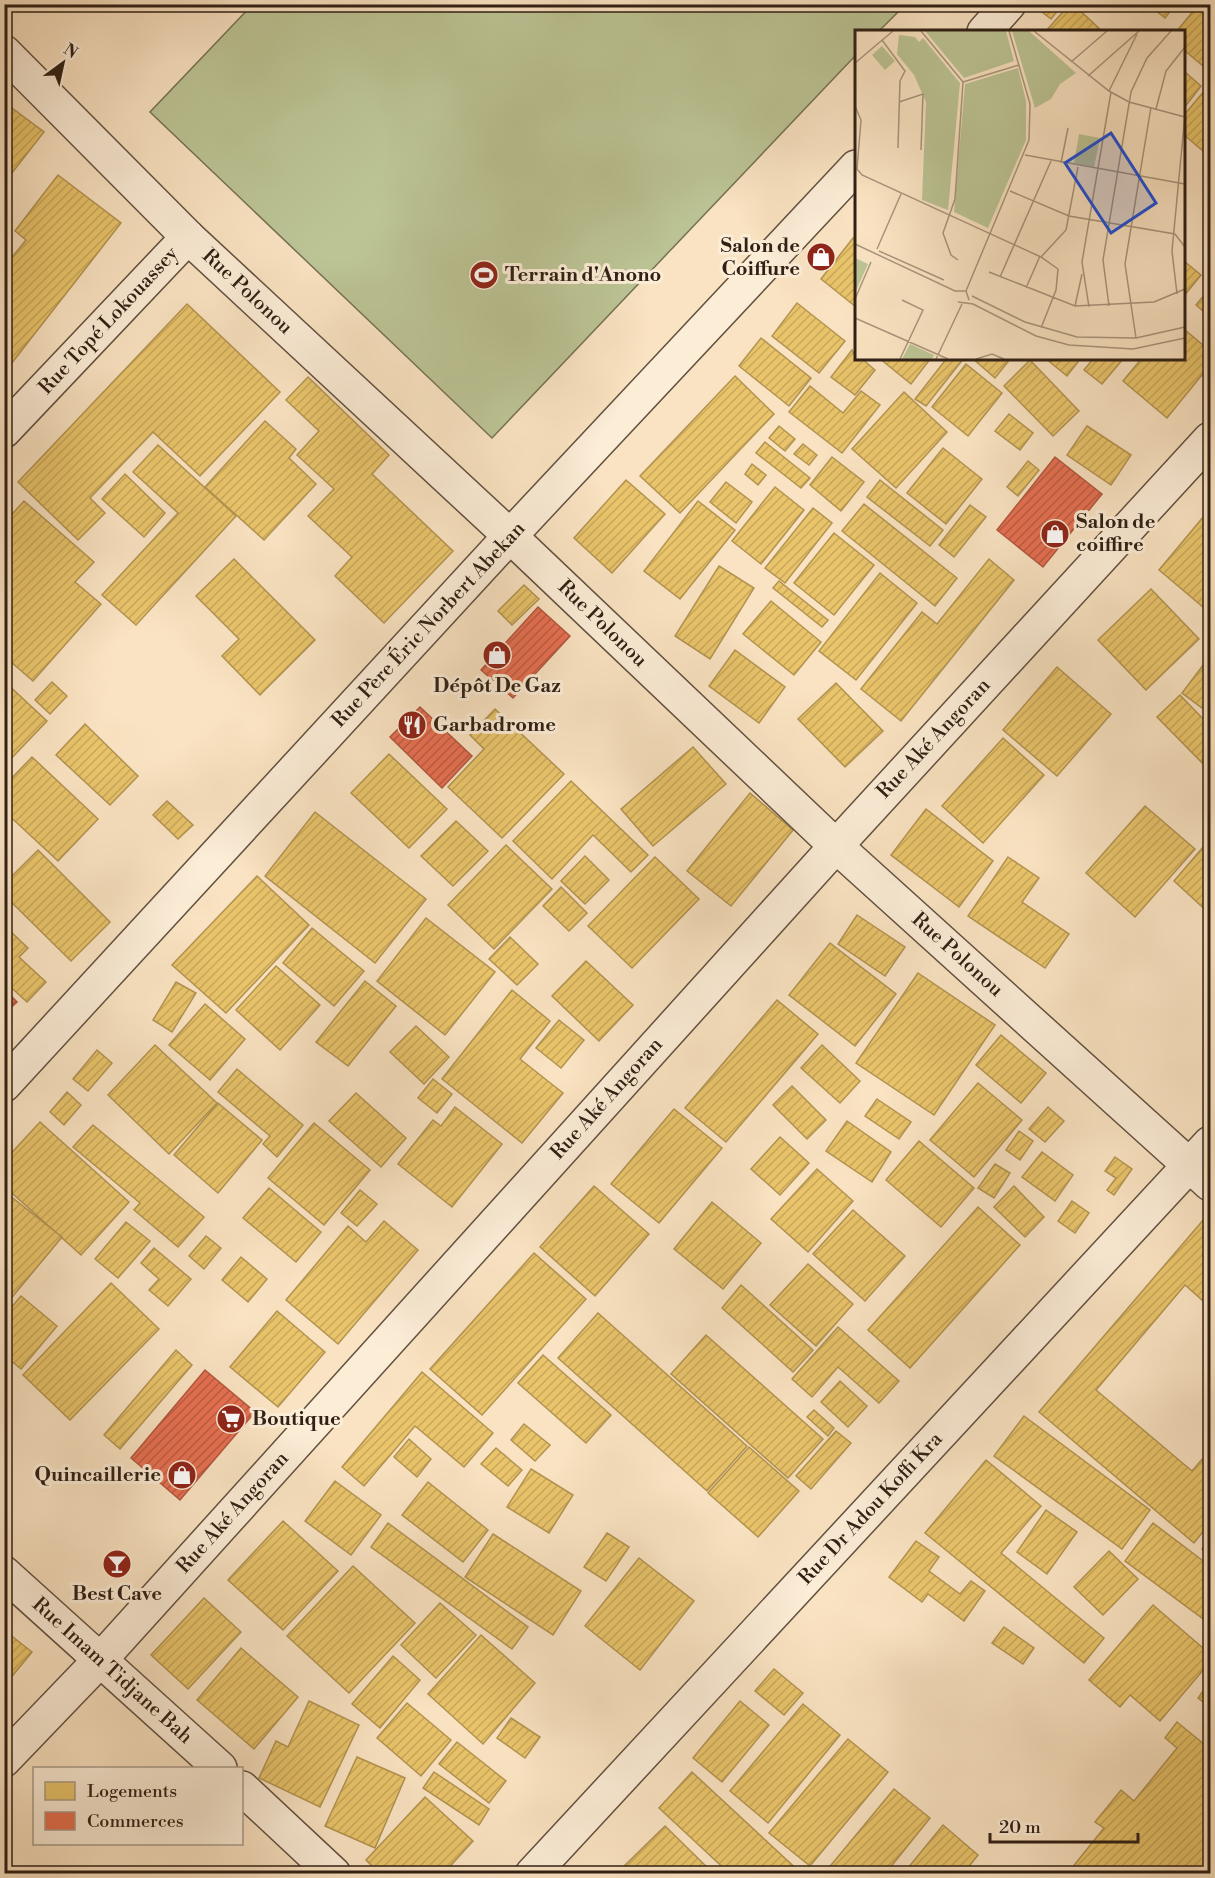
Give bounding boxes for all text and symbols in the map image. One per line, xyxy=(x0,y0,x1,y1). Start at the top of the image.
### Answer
inset map xyxy=(855,30,1185,360)
north arrow xyxy=(33,33,93,93)
text: N xyxy=(60,39,82,63)
place label: Salon de Coiffure xyxy=(721,234,800,282)
shop icon: Salon de Coiffure xyxy=(805,241,837,273)
street label: Rue Topé Lokouassey xyxy=(34,242,184,400)
street label: Rue Polonou xyxy=(197,244,298,341)
sports icon: Terrain d'Anono xyxy=(468,259,500,291)
place label: Terrain d'Anono xyxy=(505,263,661,288)
place label: Salon de coiffire xyxy=(1076,510,1156,558)
street label: Rue Père Éric Norbert Abekan xyxy=(326,516,531,733)
shop icon: Salon de coiffire xyxy=(1039,518,1071,550)
street label: Rue Polonou xyxy=(552,575,652,673)
shop icon: Dépôt De Gaz xyxy=(481,639,513,671)
place label: Dépôt De Gaz xyxy=(433,674,561,699)
street label: Rue Aké Angoran xyxy=(872,674,996,804)
restaurant icon: Garbadrome xyxy=(396,709,428,741)
place label: Garbadrome xyxy=(433,713,556,738)
street label: Rue Polonou xyxy=(906,907,1008,1003)
street label: Rue Aké Angoran xyxy=(546,1033,668,1165)
supermarket icon: Boutique xyxy=(215,1403,247,1435)
place label: Boutique xyxy=(252,1407,341,1432)
street label: Rue Dr Adou Koffi Kra xyxy=(794,1427,949,1591)
street label: Rue Aké Angoran xyxy=(172,1447,294,1579)
shop icon: Quincaillerie xyxy=(166,1459,198,1491)
place label: Quincaillerie xyxy=(35,1463,161,1488)
bar icon: Best Cave xyxy=(101,1548,133,1580)
place label: Best Cave xyxy=(72,1582,162,1607)
street label: Rue Imam Tidjane Bah xyxy=(27,1592,197,1750)
legend xyxy=(33,1767,243,1845)
text: Logements xyxy=(87,1780,177,1803)
scale bar xyxy=(990,1806,1138,1844)
text: Commerces xyxy=(87,1810,184,1833)
text: 20 m xyxy=(999,1816,1041,1839)

